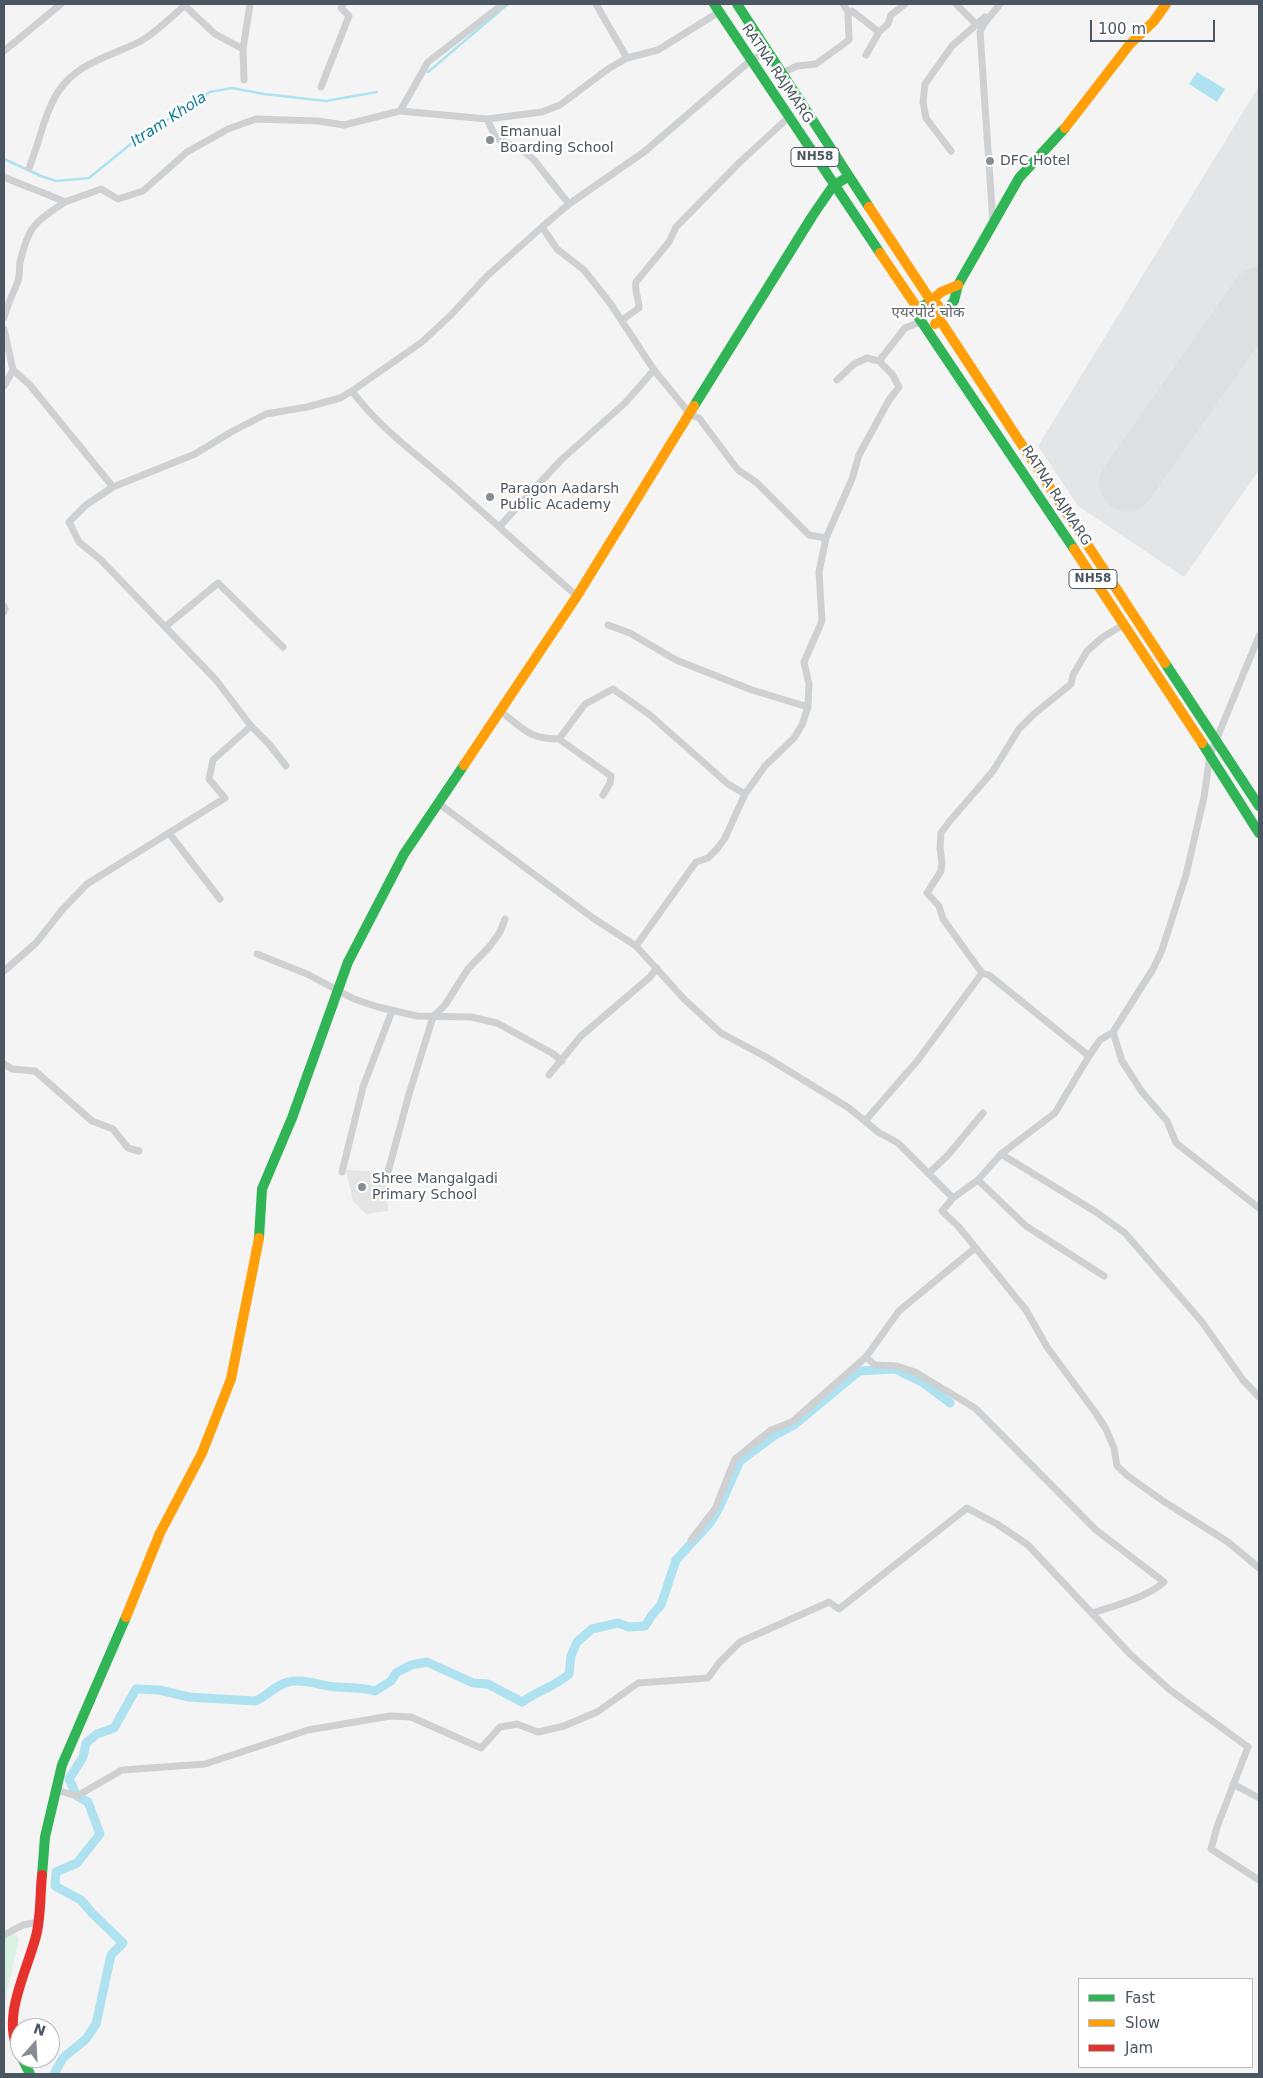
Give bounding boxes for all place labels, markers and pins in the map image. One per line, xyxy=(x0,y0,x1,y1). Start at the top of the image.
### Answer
place label: Emanual Boarding School xyxy=(500,124,614,156)
marker: Emanual Boarding School xyxy=(484,134,496,146)
place label: DFC Hotel xyxy=(1000,153,1070,169)
marker: DFC Hotel xyxy=(984,155,996,167)
place label: Paragon Aadarsh Public Academy xyxy=(500,481,619,514)
marker: Paragon Aadarsh Public Academy xyxy=(484,491,496,503)
place label: Shree Mangalgadi Primary School xyxy=(372,1171,498,1204)
marker: Shree Mangalgadi Primary School xyxy=(356,1181,368,1193)

